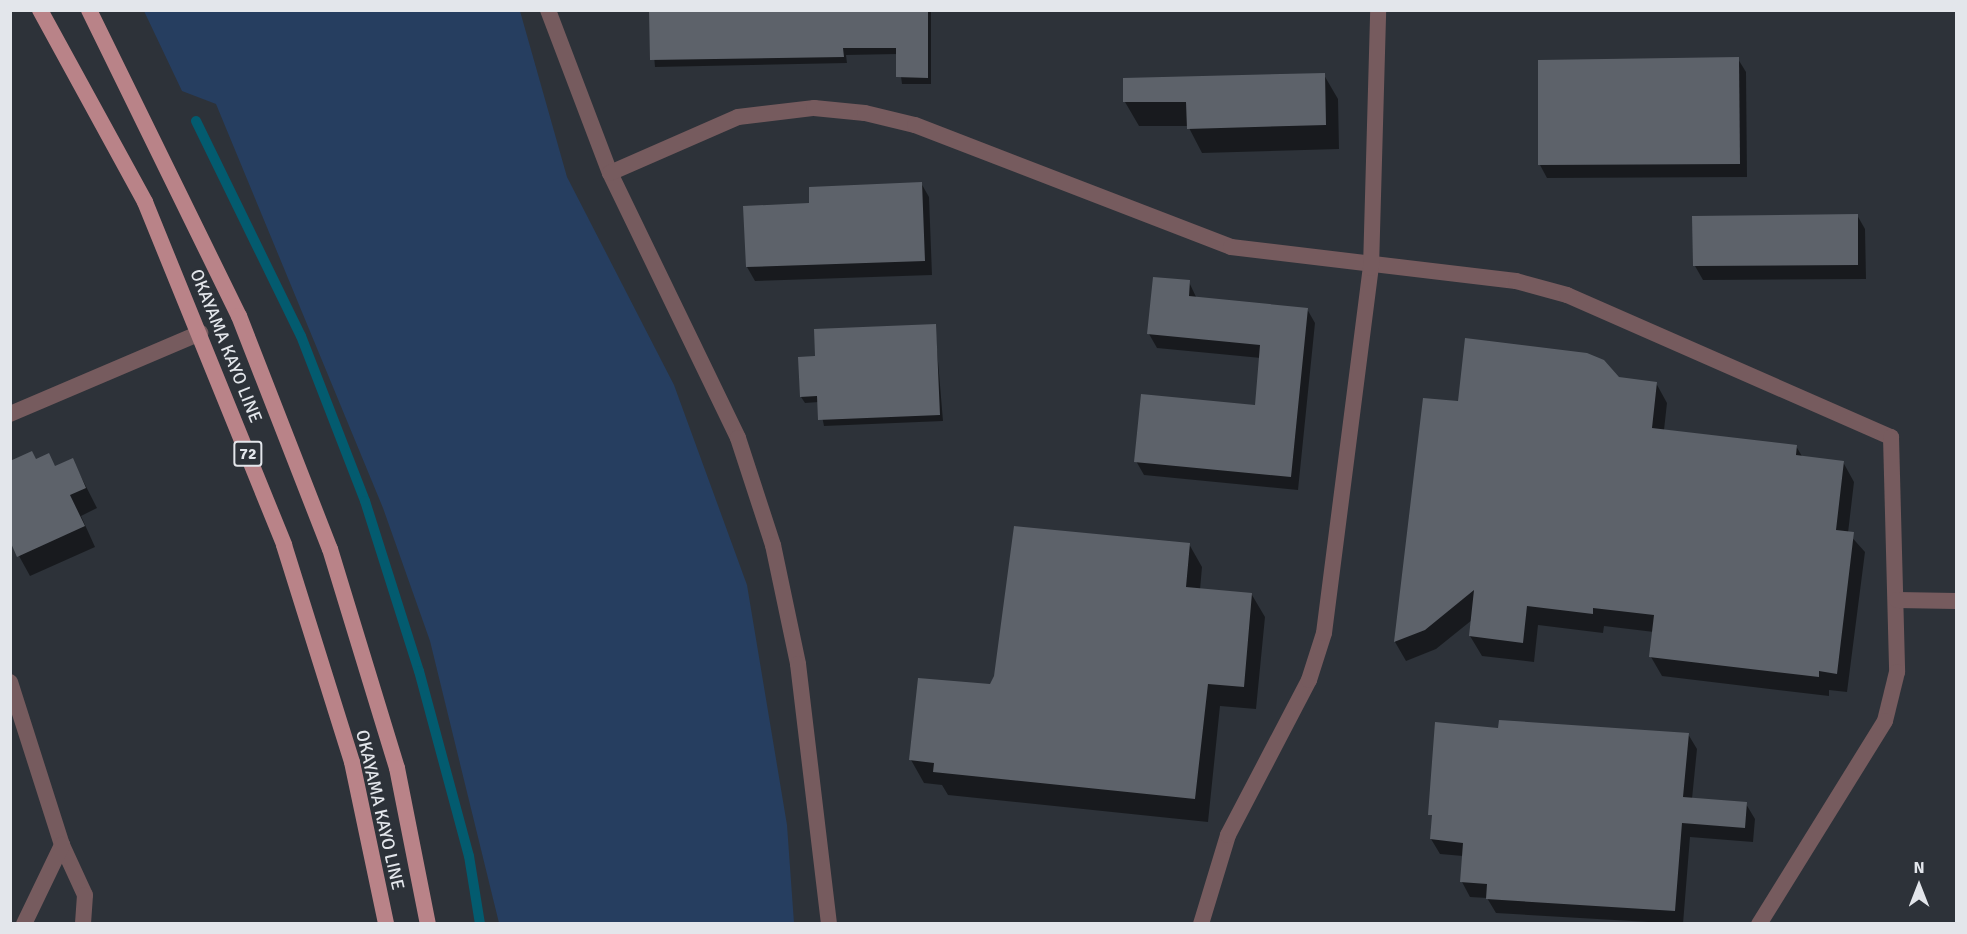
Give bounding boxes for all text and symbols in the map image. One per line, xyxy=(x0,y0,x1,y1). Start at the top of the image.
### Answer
street label: OKAYAMA KAYO LINE xyxy=(185,266,267,426)
road number: 72 xyxy=(233,441,263,467)
street label: OKAYAMA KAYO LINE xyxy=(351,728,409,892)
north arrow xyxy=(1889,856,1949,916)
text: N xyxy=(1913,858,1925,878)

